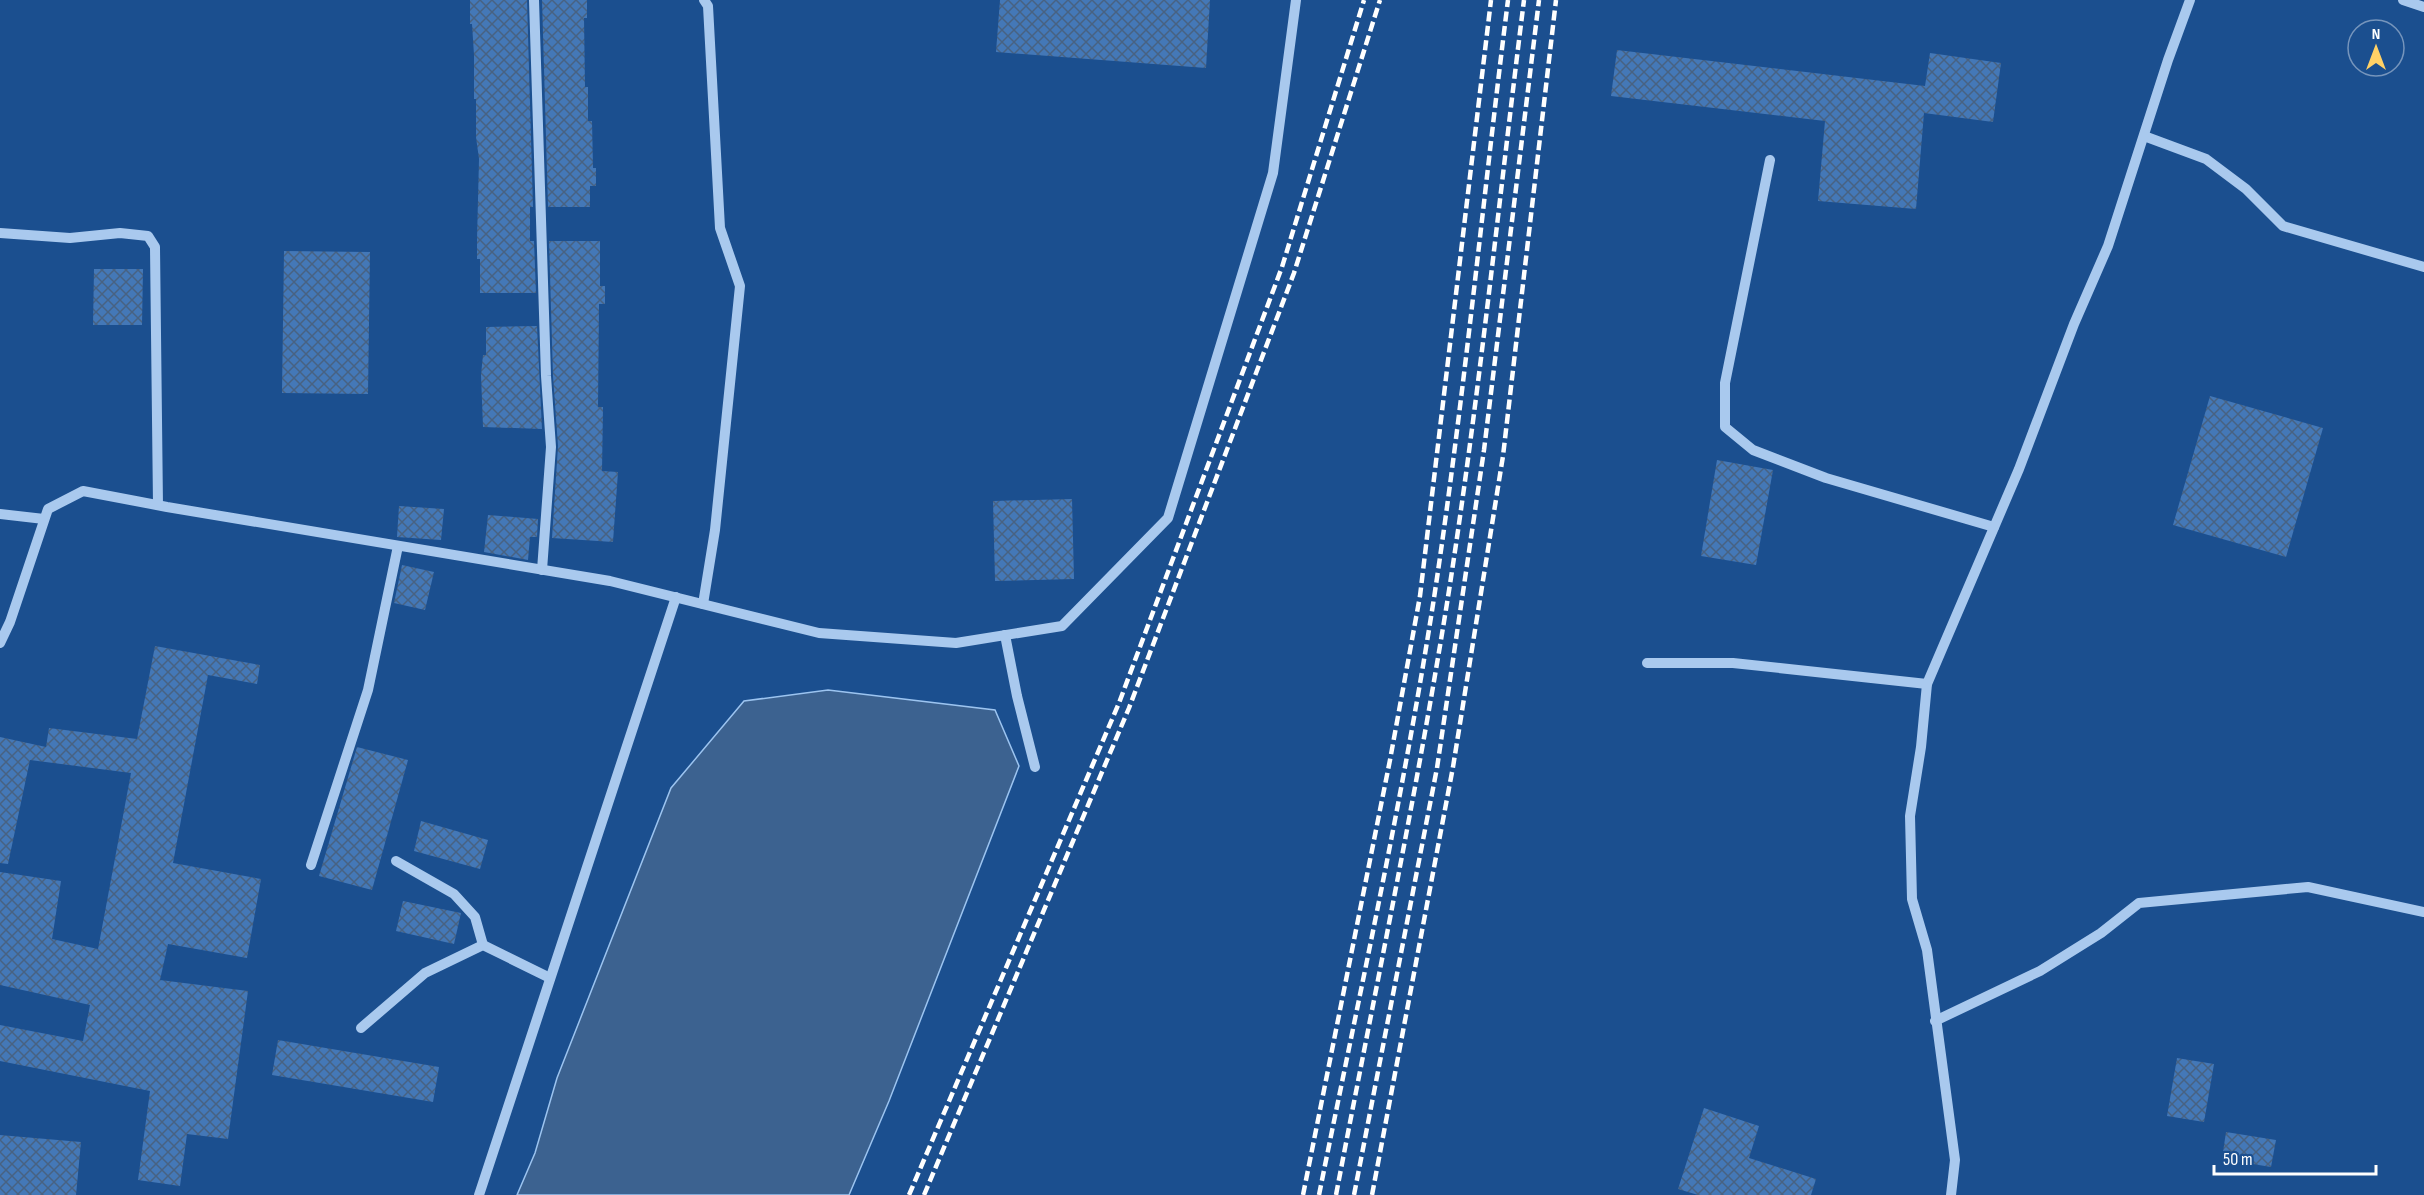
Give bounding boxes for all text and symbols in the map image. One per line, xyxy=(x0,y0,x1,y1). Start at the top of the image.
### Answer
north arrow xyxy=(2346,18,2406,78)
text: N xyxy=(2372,25,2380,44)
scale bar xyxy=(2214,1138,2376,1176)
text: 50 m xyxy=(2223,1149,2253,1170)

